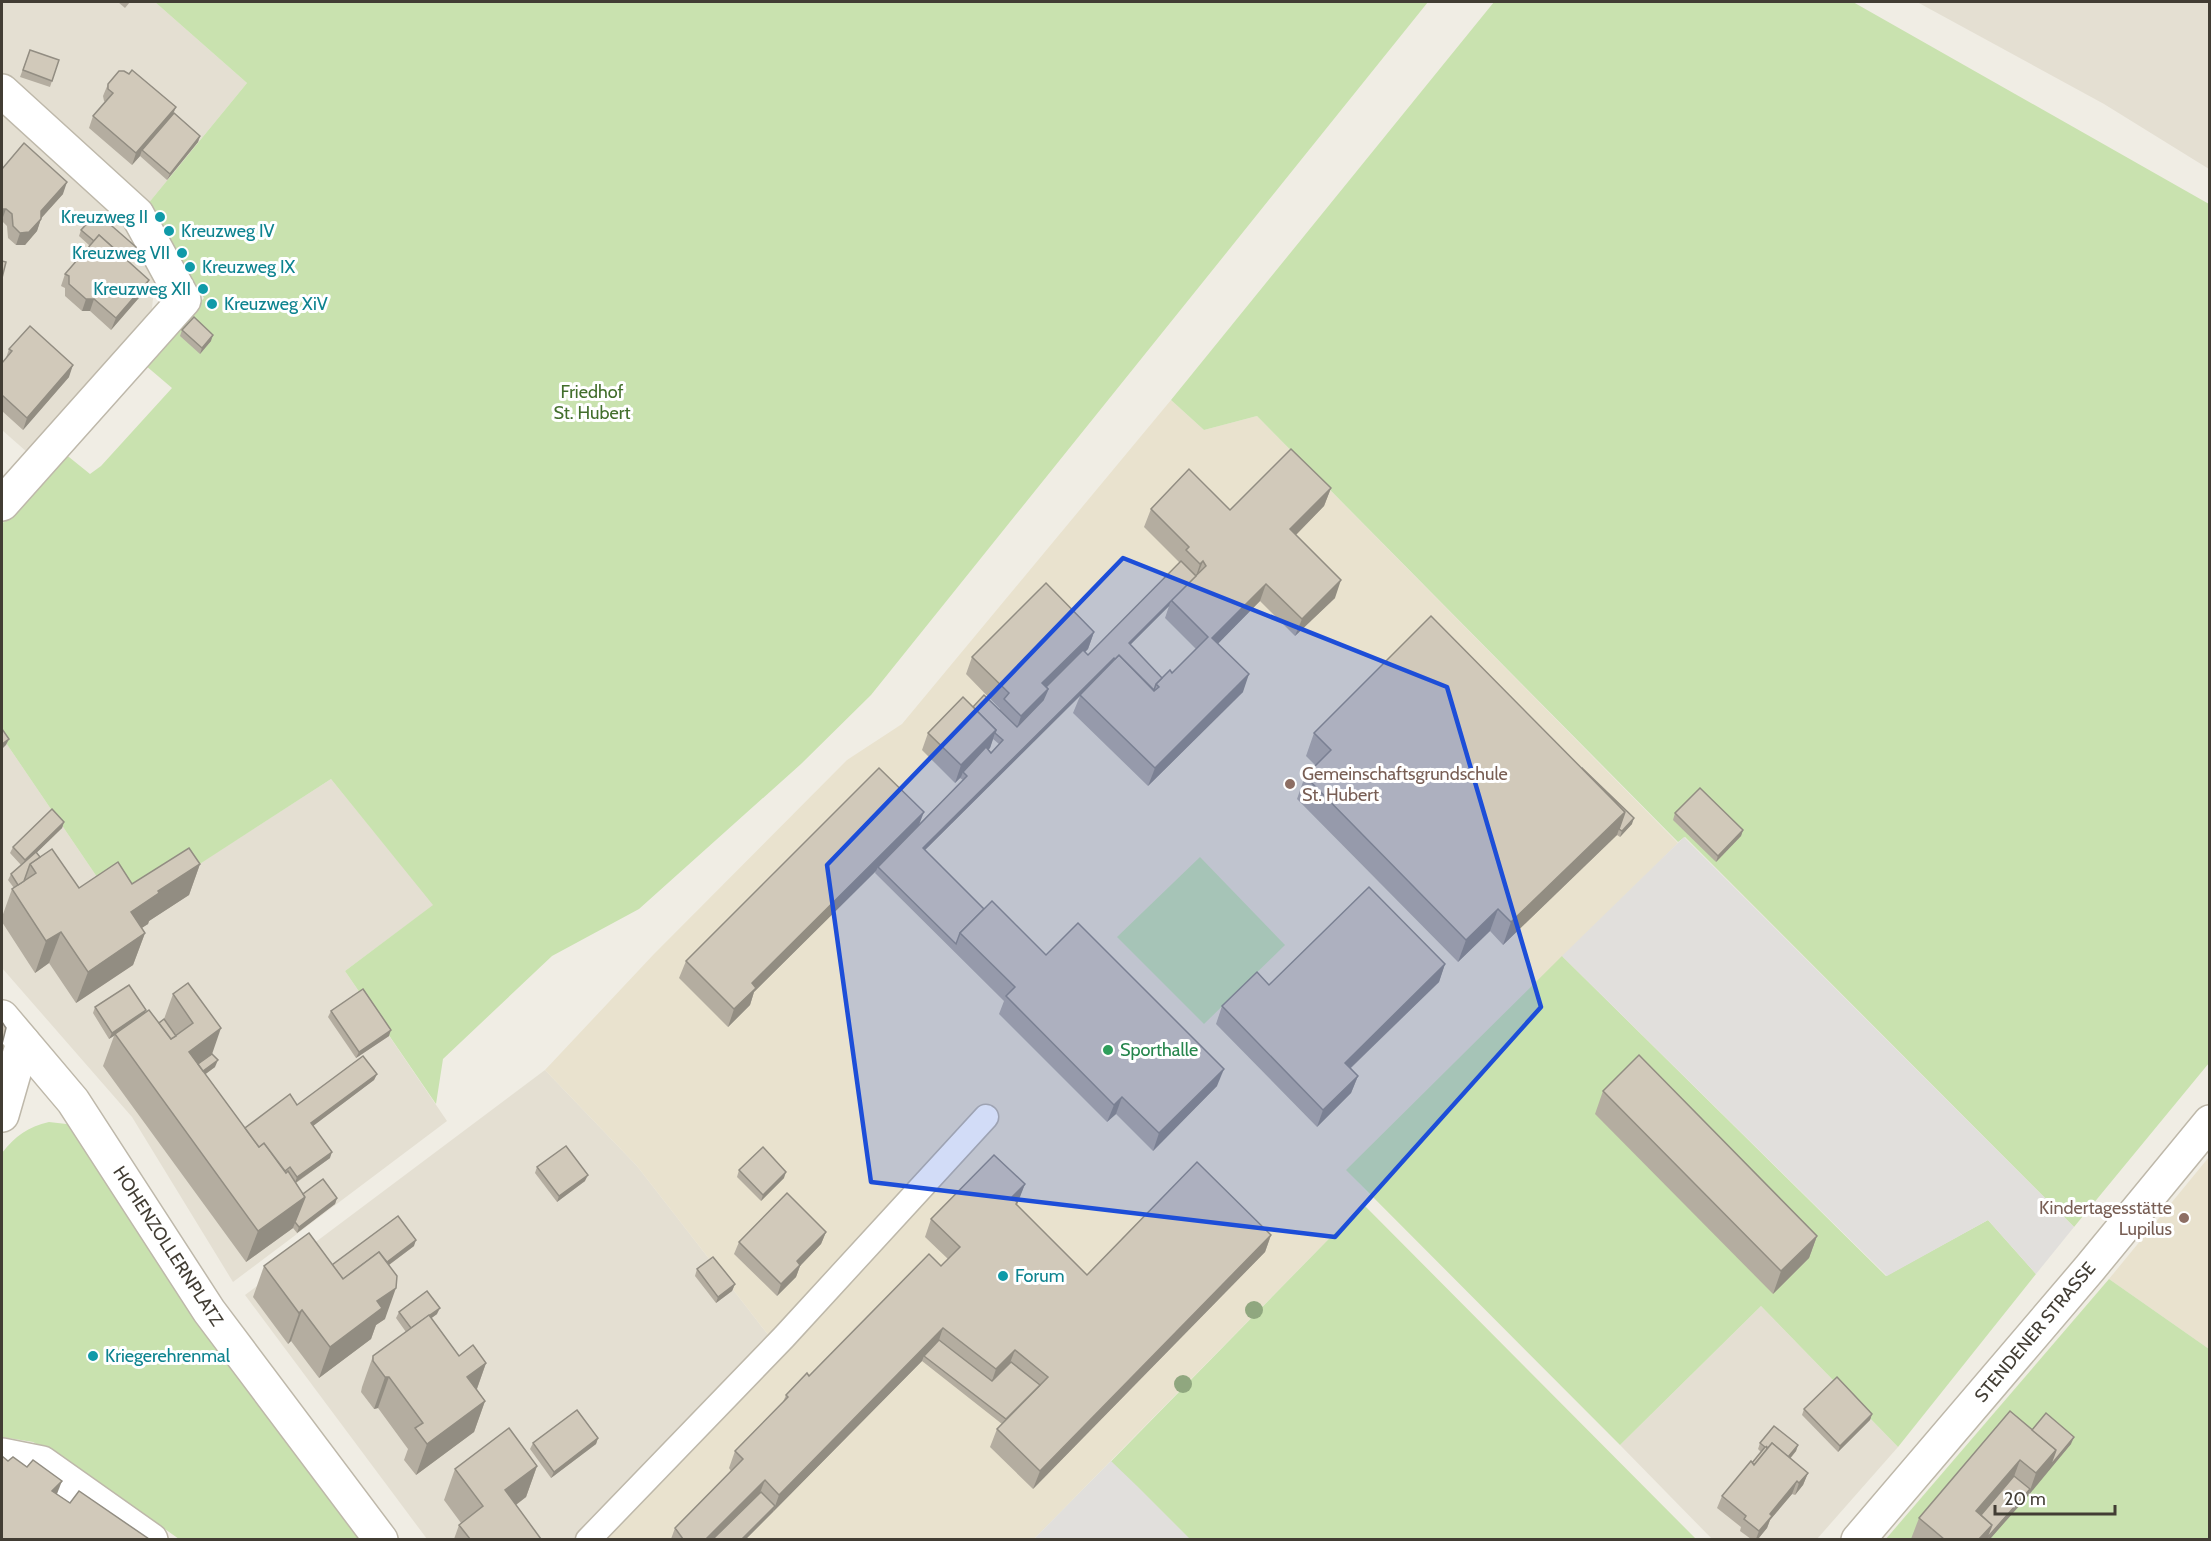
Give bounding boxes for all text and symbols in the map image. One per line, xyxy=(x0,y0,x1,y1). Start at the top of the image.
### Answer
place label: Kreuzweg II xyxy=(61,206,148,228)
marker: Kreuzweg II xyxy=(153,210,167,224)
place label: Kreuzweg IV xyxy=(181,220,275,242)
marker: Kreuzweg IV xyxy=(162,224,176,238)
place label: Kreuzweg VII xyxy=(72,242,170,264)
marker: Kreuzweg VII xyxy=(175,246,189,260)
place label: Kreuzweg IX xyxy=(202,256,296,278)
marker: Kreuzweg IX xyxy=(183,260,197,274)
place label: Kreuzweg XII xyxy=(93,278,191,300)
marker: Kreuzweg XII xyxy=(196,282,210,296)
place label: Kreuzweg XiV xyxy=(224,293,328,315)
marker: Kreuzweg XiV xyxy=(205,297,219,311)
park label: Friedhof St. Hubert xyxy=(553,381,631,424)
place label: Gemeinschaftsgrundschule St. Hubert xyxy=(1302,763,1508,806)
marker: Gemeinschaftsgrundschule St. Hubert xyxy=(1283,777,1297,791)
place label: Sporthalle xyxy=(1120,1039,1198,1061)
marker: Sporthalle xyxy=(1101,1043,1115,1057)
street label: HOHENZOLLERNPLATZ xyxy=(108,1162,228,1330)
place label: Kindertagesstätte Lupilus xyxy=(2039,1197,2172,1240)
marker: Kindertagesstätte Lupilus xyxy=(2177,1211,2191,1225)
street label: STENDENER STRASSE xyxy=(1970,1257,2100,1407)
place label: Forum xyxy=(1015,1265,1064,1287)
marker: Forum xyxy=(996,1269,1010,1283)
place label: Kriegerehrenmal xyxy=(105,1345,231,1367)
marker: Kriegerehrenmal xyxy=(86,1349,100,1363)
scale bar xyxy=(1995,1478,2115,1516)
text: 20 m xyxy=(2004,1488,2046,1510)

